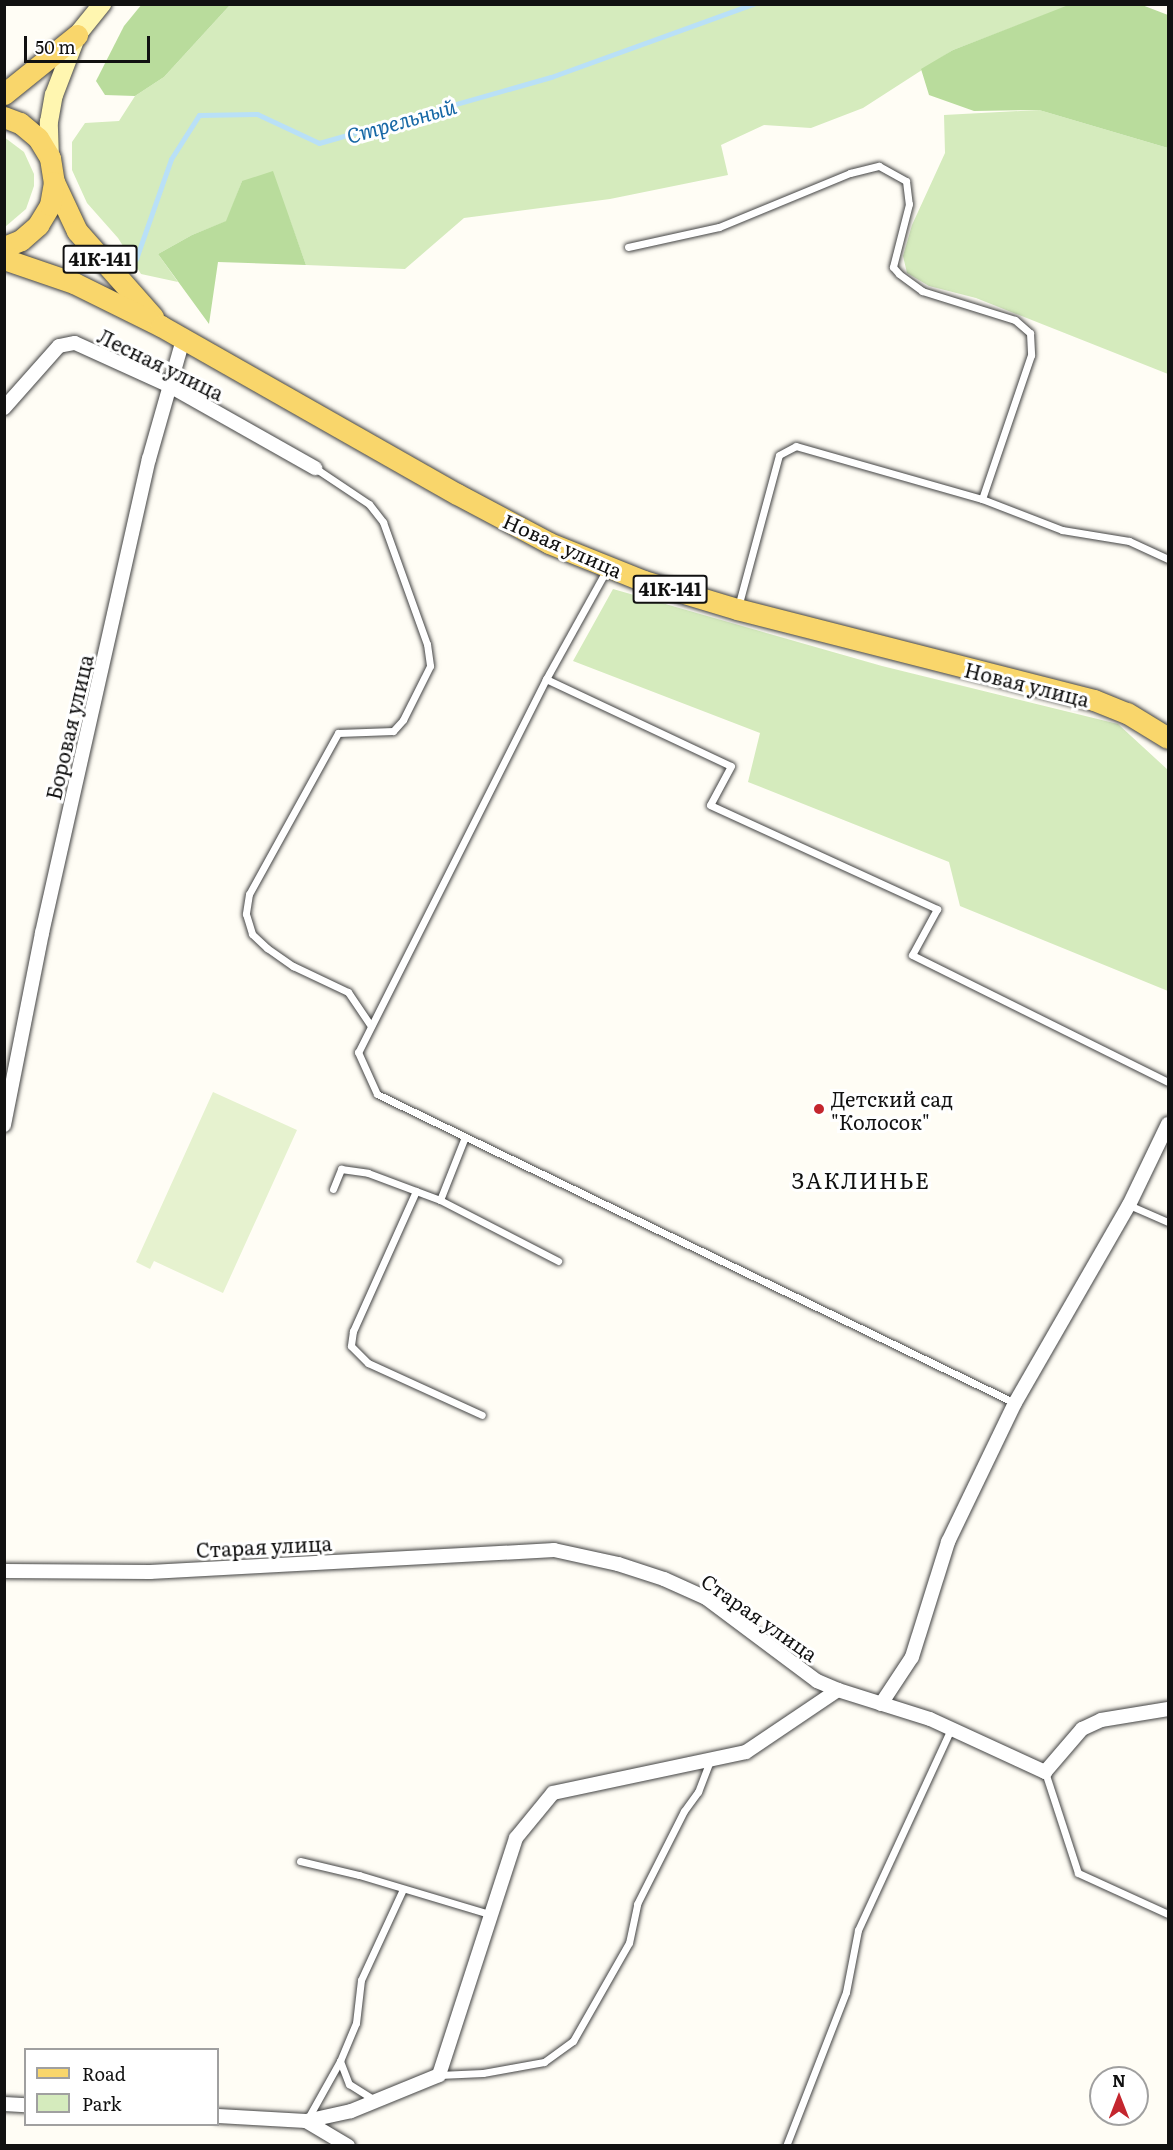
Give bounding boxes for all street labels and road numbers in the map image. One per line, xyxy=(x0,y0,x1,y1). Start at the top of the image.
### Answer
road number: 41К-141 xyxy=(63,244,138,274)
street label: Лесная улица xyxy=(94,323,228,405)
street label: Новая улица xyxy=(500,508,626,582)
road number: 41К-141 xyxy=(632,574,708,604)
street label: Боровая улица xyxy=(41,652,97,802)
street label: Новая улица xyxy=(962,657,1092,711)
street label: Старая улица xyxy=(195,1530,333,1562)
street label: Старая улица xyxy=(697,1568,823,1666)

